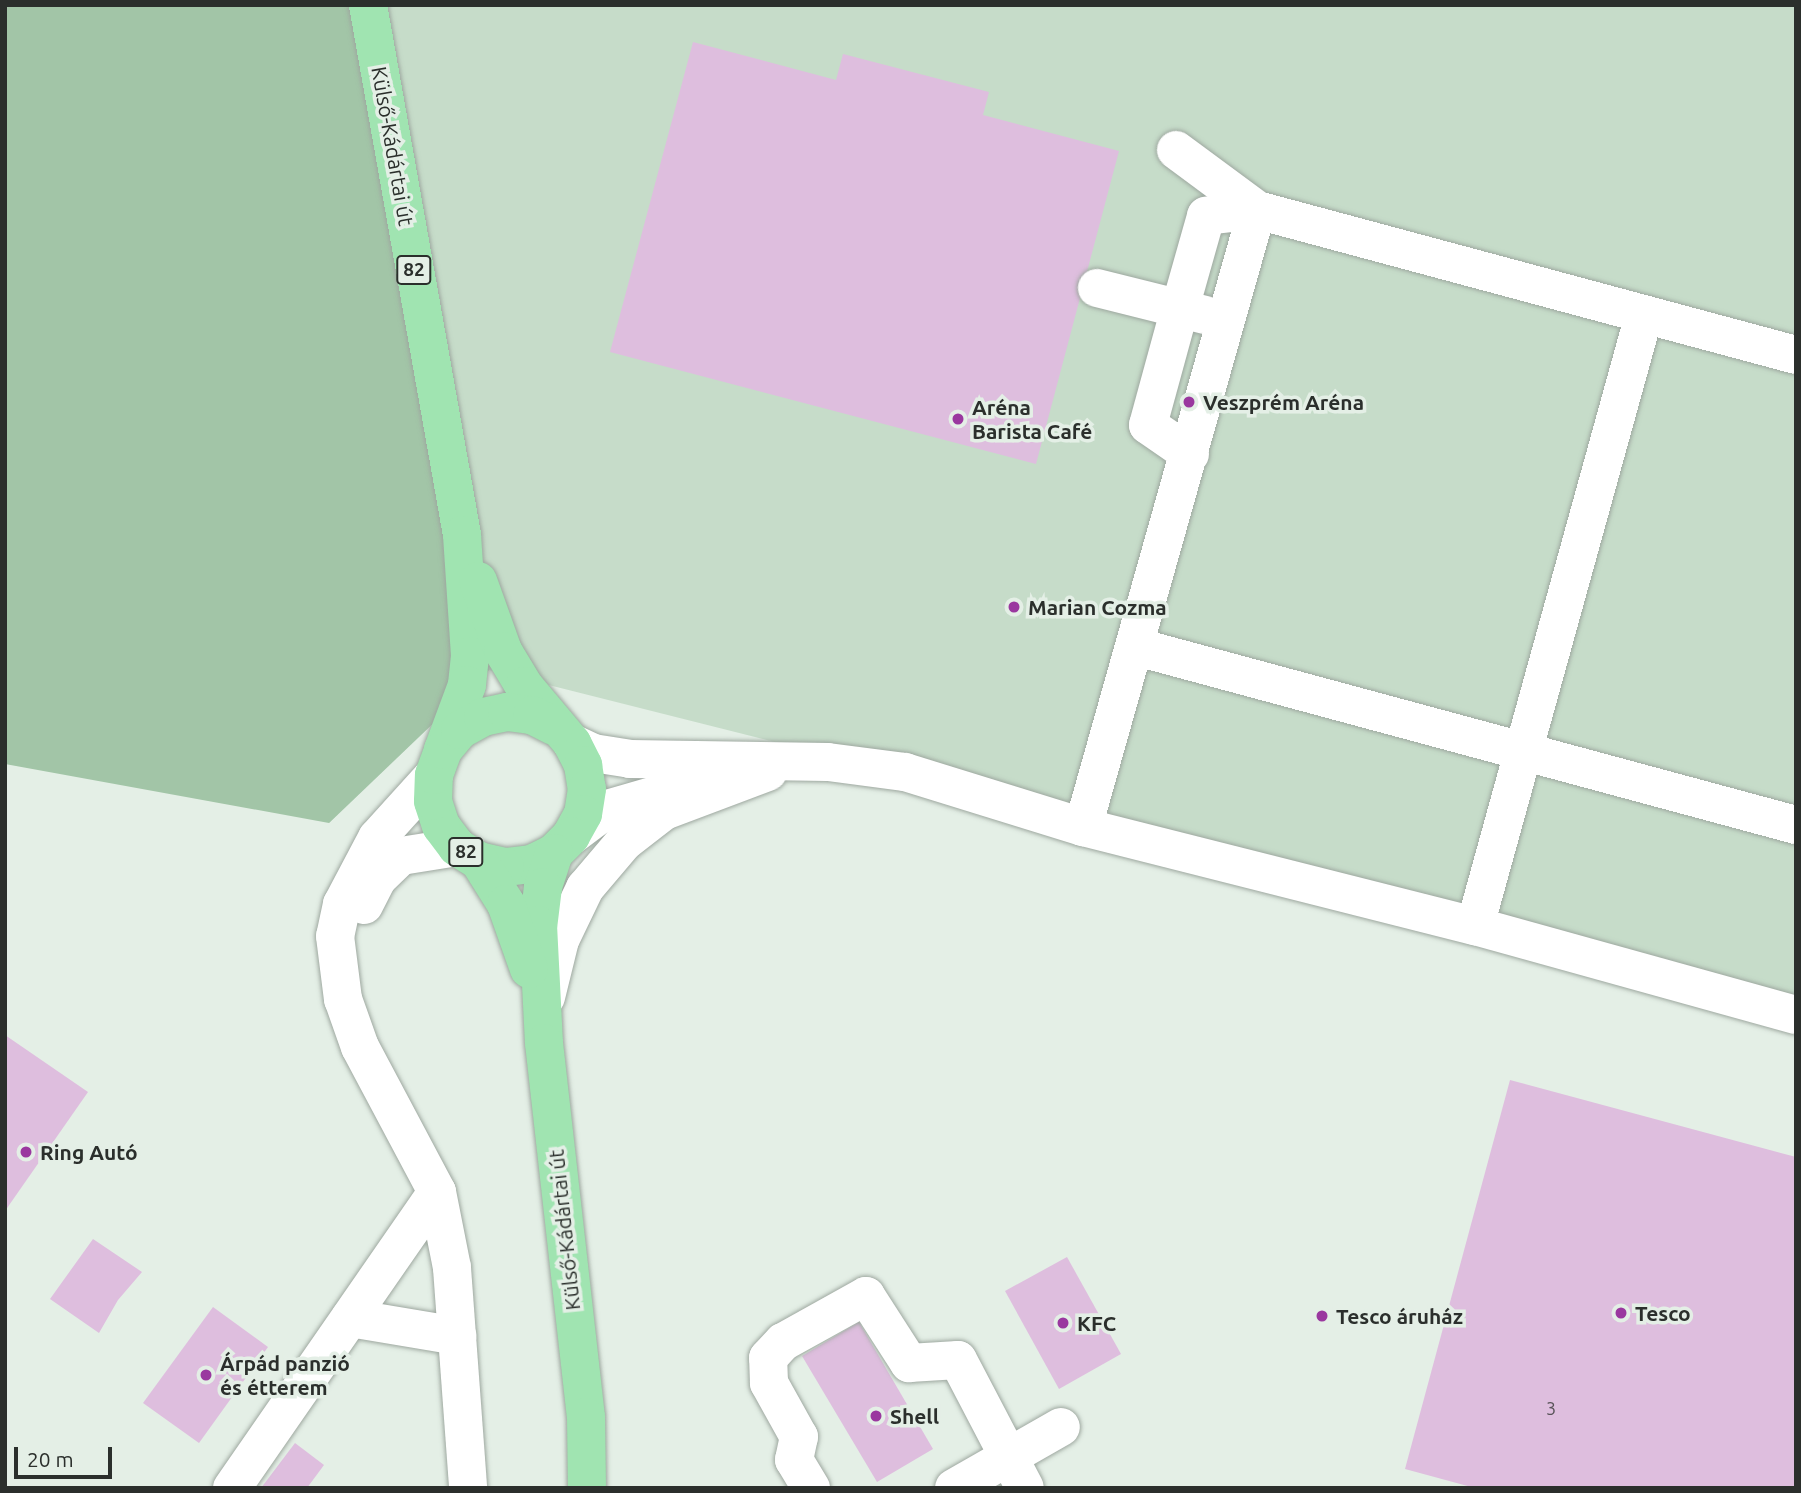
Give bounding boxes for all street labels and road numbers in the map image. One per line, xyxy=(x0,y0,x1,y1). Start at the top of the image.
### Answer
street label: Külső-Kádártai út xyxy=(367,64,419,228)
road number: 82 xyxy=(395,254,433,286)
road number: 82 xyxy=(447,836,485,867)
street label: Külső-Kádártai út xyxy=(543,1148,585,1312)

